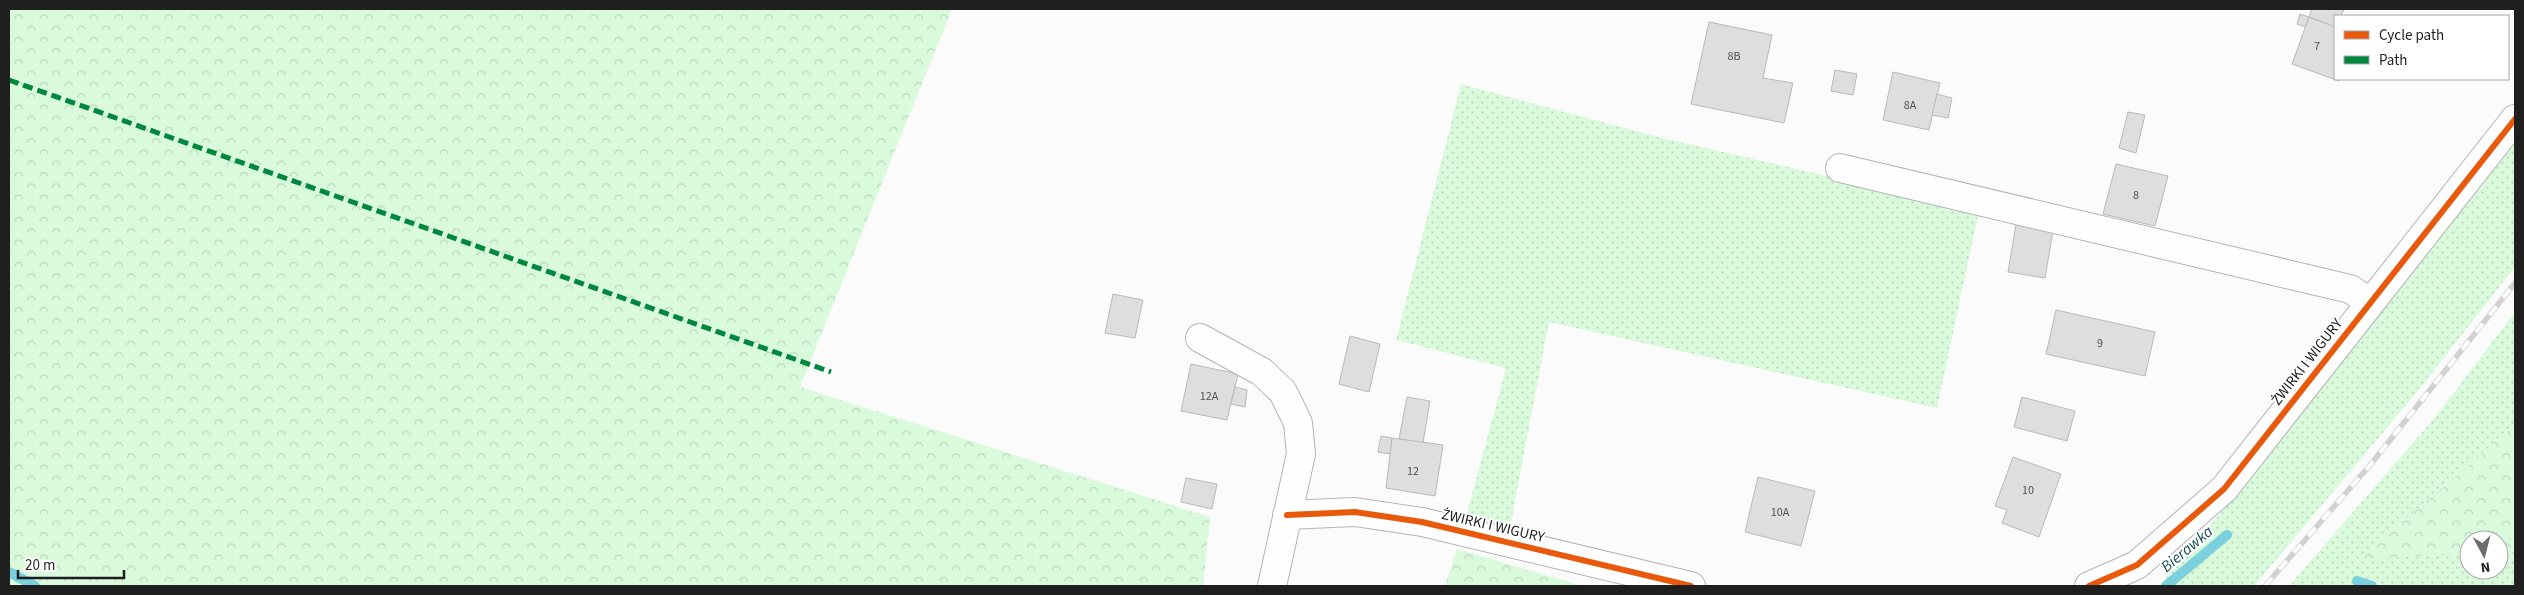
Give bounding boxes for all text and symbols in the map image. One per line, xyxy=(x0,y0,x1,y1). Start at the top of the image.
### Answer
legend xyxy=(2334,15,2509,80)
text: Cycle path xyxy=(2379,25,2444,46)
house number: 7 xyxy=(2314,38,2320,55)
house number: 8B xyxy=(1727,48,1741,65)
text: Path xyxy=(2379,50,2407,71)
house number: 8A xyxy=(1904,97,1917,114)
house number: 8 xyxy=(2133,187,2139,204)
street label: ŻWIRKI I WIGURY xyxy=(2266,313,2348,410)
house number: 9 xyxy=(2097,335,2103,352)
house number: 12A xyxy=(1200,388,1219,405)
house number: 12 xyxy=(1407,463,1419,480)
house number: 10 xyxy=(2022,482,2034,499)
street label: ŻWIRKI I WIGURY xyxy=(1439,504,1547,548)
house number: 10A xyxy=(1771,504,1790,521)
water label: Bierawka xyxy=(2156,520,2218,577)
north arrow xyxy=(2459,530,2509,580)
scale bar xyxy=(18,548,124,580)
text: 20 m xyxy=(25,555,55,576)
text: N xyxy=(2480,556,2491,577)

